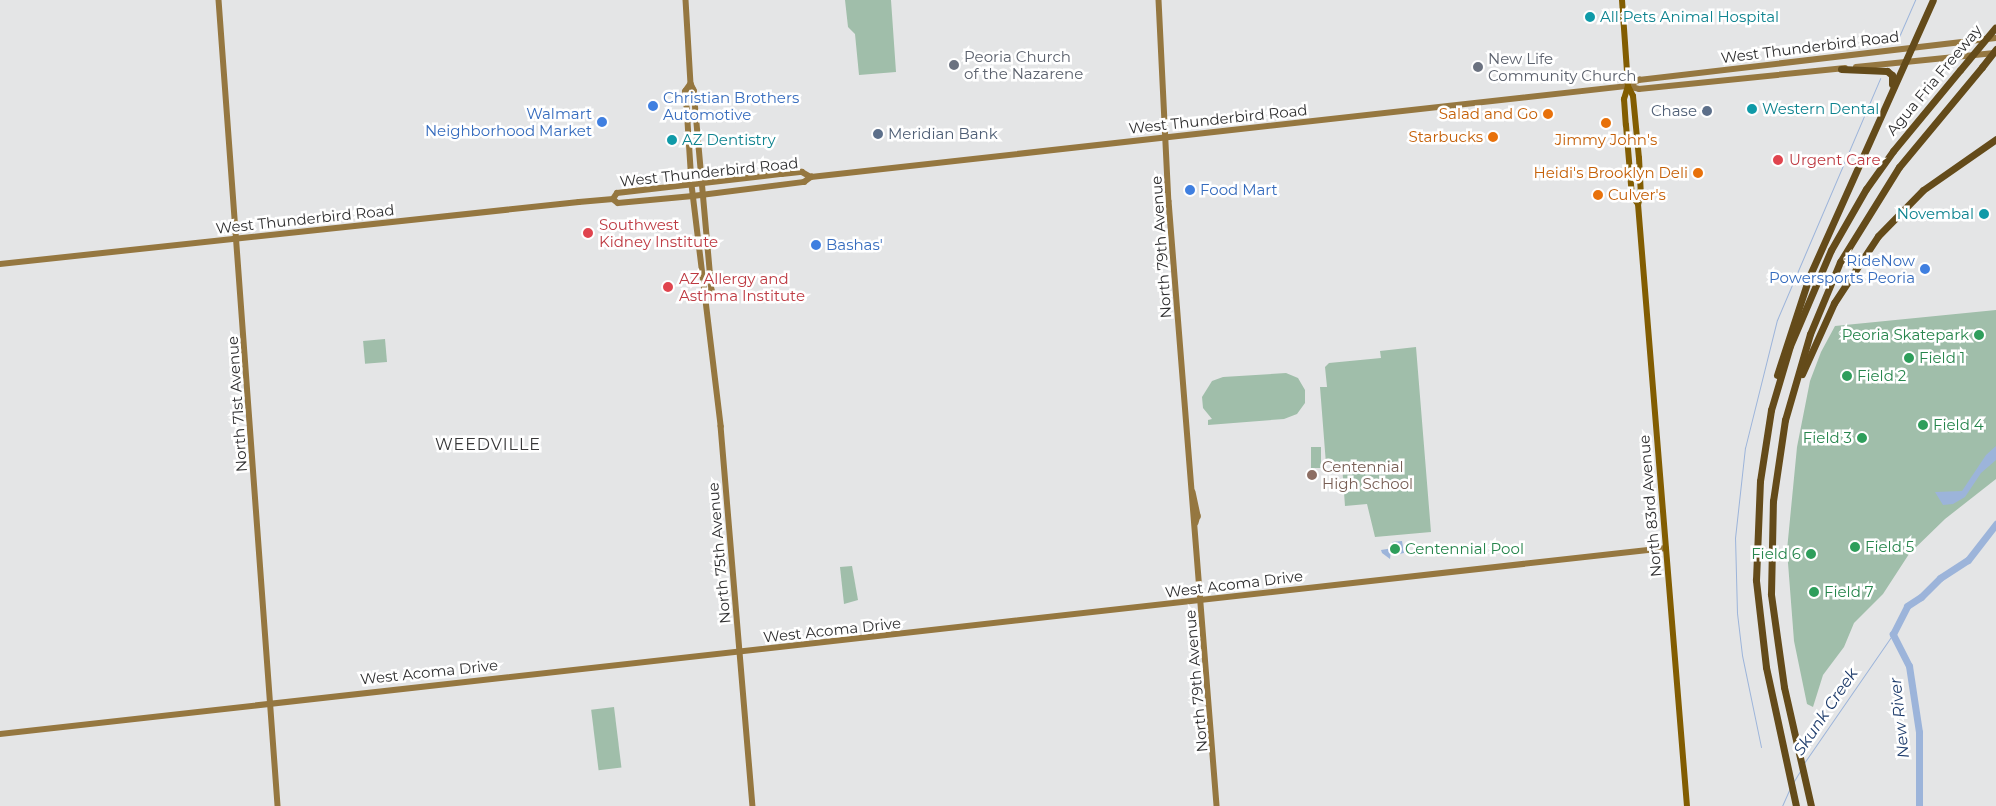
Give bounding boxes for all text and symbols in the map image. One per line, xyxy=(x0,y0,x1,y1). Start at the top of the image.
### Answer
place label: All Pets Animal Hospital xyxy=(1600,8,1779,26)
marker: All Pets Animal Hospital xyxy=(1584,11,1596,23)
street label: Agua Fria Freeway xyxy=(1883,21,1985,139)
street label: West Thunderbird Road xyxy=(1720,27,1900,67)
place label: Peoria Church of the Nazarene xyxy=(964,47,1083,82)
place label: New Life Community Church xyxy=(1488,49,1636,84)
marker: Peoria Church of the Nazarene xyxy=(948,59,960,71)
marker: New Life Community Church xyxy=(1472,61,1484,73)
place label: Christian Brothers Automotive xyxy=(663,88,799,123)
marker: Christian Brothers Automotive xyxy=(647,100,659,112)
place label: Western Dental xyxy=(1762,100,1879,118)
street label: West Thunderbird Road xyxy=(1128,101,1308,137)
place label: Chase xyxy=(1651,102,1697,120)
marker: Western Dental xyxy=(1746,103,1758,115)
place label: Walmart Neighborhood Market xyxy=(425,104,592,139)
place label: Salad and Go xyxy=(1439,105,1538,123)
marker: Chase xyxy=(1701,105,1713,117)
marker: Salad and Go xyxy=(1542,108,1554,120)
marker: Walmart Neighborhood Market xyxy=(596,116,608,128)
marker: Jimmy John's xyxy=(1600,117,1612,129)
place label: Meridian Bank xyxy=(888,125,998,143)
marker: Meridian Bank xyxy=(872,128,884,140)
place label: Starbucks xyxy=(1409,128,1483,146)
place label: AZ Dentistry xyxy=(682,131,776,149)
marker: Starbucks xyxy=(1487,131,1499,143)
place label: Jimmy John's xyxy=(1555,131,1657,149)
marker: AZ Dentistry xyxy=(666,134,678,146)
place label: Urgent Care xyxy=(1789,151,1880,169)
marker: Urgent Care xyxy=(1771,153,1785,167)
street label: West Thunderbird Road xyxy=(619,154,799,190)
place label: Heidi's Brooklyn Deli xyxy=(1534,164,1688,182)
marker: Heidi's Brooklyn Deli xyxy=(1692,167,1704,179)
street label: North 79th Avenue xyxy=(1147,175,1175,319)
place label: Food Mart xyxy=(1200,181,1278,199)
marker: Food Mart xyxy=(1184,184,1196,196)
place label: Culver's xyxy=(1608,186,1666,204)
marker: Culver's xyxy=(1592,189,1604,201)
street label: West Thunderbird Road xyxy=(215,201,395,237)
place label: Novembal xyxy=(1897,205,1974,223)
marker: Novembal xyxy=(1978,208,1990,220)
place label: Southwest Kidney Institute xyxy=(599,215,718,250)
marker: Southwest Kidney Institute xyxy=(581,226,595,240)
place label: Bashas' xyxy=(826,236,883,254)
marker: Bashas' xyxy=(810,239,822,251)
place label: RideNow Powersports Peoria xyxy=(1769,251,1915,286)
marker: RideNow Powersports Peoria xyxy=(1919,263,1931,275)
place label: AZ Allergy and Asthma Institute xyxy=(679,269,805,304)
marker: AZ Allergy and Asthma Institute xyxy=(661,280,675,294)
place label: Peoria Skatepark xyxy=(1842,326,1969,344)
marker: Peoria Skatepark xyxy=(1973,329,1985,341)
street label: North 71st Avenue xyxy=(223,335,251,473)
place label: Field 1 xyxy=(1919,349,1965,367)
marker: Field 1 xyxy=(1903,352,1915,364)
place label: Field 2 xyxy=(1857,367,1906,385)
marker: Field 2 xyxy=(1841,370,1853,382)
place label: Field 4 xyxy=(1933,416,1984,434)
marker: Field 4 xyxy=(1917,419,1929,431)
place label: Field 3 xyxy=(1803,429,1852,447)
marker: Field 3 xyxy=(1856,432,1868,444)
street label: North 83rd Avenue xyxy=(1635,434,1665,578)
district label: WEEDVILLE xyxy=(434,435,542,455)
place label: Centennial High School xyxy=(1322,457,1413,492)
marker: Centennial High School xyxy=(1306,469,1318,481)
street label: North 75th Avenue xyxy=(704,482,734,624)
place label: Field 5 xyxy=(1865,538,1914,556)
place label: Centennial Pool xyxy=(1405,540,1524,558)
marker: Field 5 xyxy=(1849,541,1861,553)
marker: Centennial Pool xyxy=(1389,543,1401,555)
place label: Field 6 xyxy=(1751,545,1801,563)
marker: Field 6 xyxy=(1805,548,1817,560)
street label: West Acoma Drive xyxy=(1164,567,1304,601)
place label: Field 7 xyxy=(1824,583,1874,601)
marker: Field 7 xyxy=(1808,586,1820,598)
street label: North 79th Avenue xyxy=(1181,609,1211,753)
street label: West Acoma Drive xyxy=(762,614,902,646)
street label: West Acoma Drive xyxy=(359,656,499,688)
water label: Skunk Creek xyxy=(1790,665,1862,759)
water label: New River xyxy=(1886,677,1914,759)

